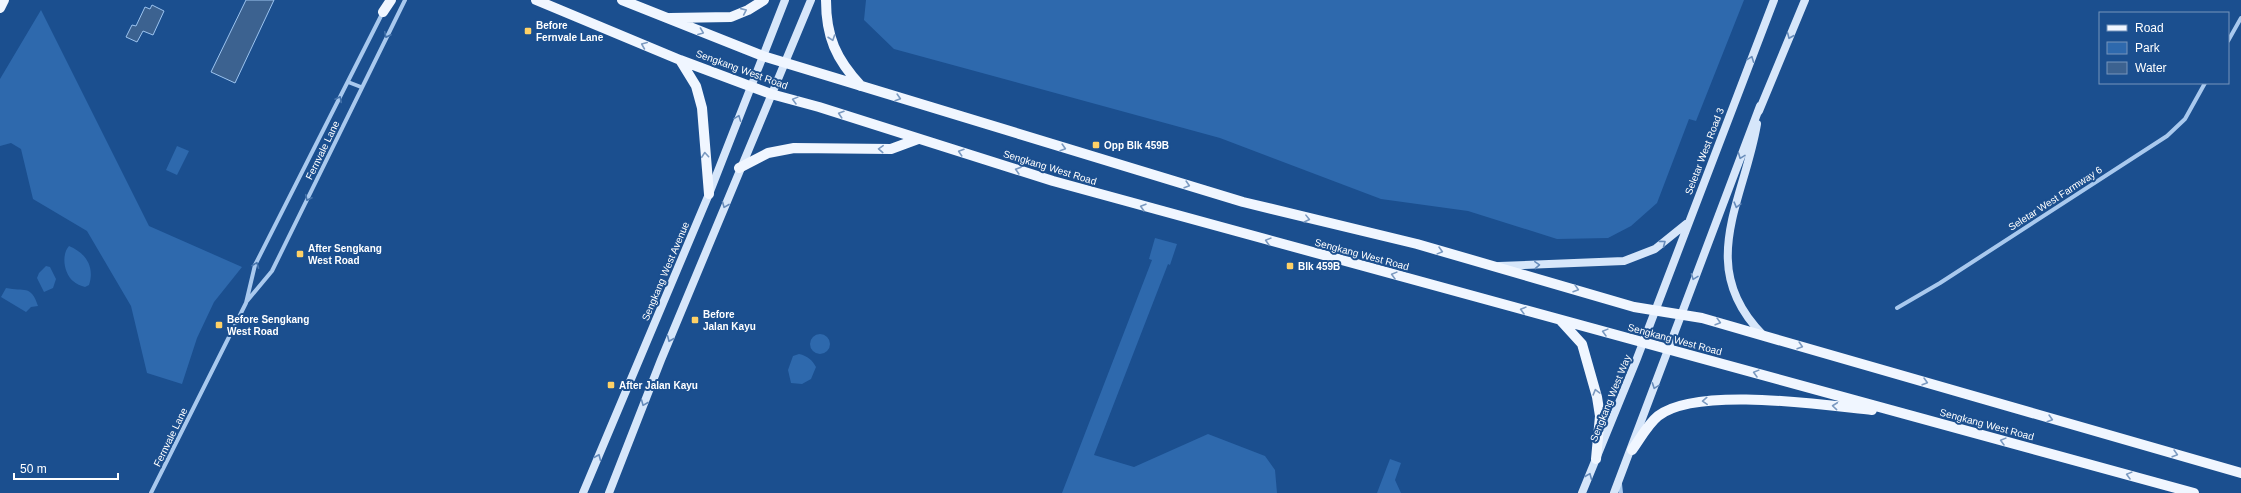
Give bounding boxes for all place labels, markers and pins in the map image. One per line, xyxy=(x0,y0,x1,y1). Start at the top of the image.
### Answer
place label: Before Fernvale Lane xyxy=(536,20,604,43)
marker: Before Fernvale Lane xyxy=(523,26,533,36)
marker: Opp Blk 459B xyxy=(1091,140,1101,150)
place label: Opp Blk 459B xyxy=(1104,140,1169,151)
place label: After Sengkang West Road xyxy=(308,243,382,266)
marker: After Sengkang West Road xyxy=(295,249,305,259)
marker: Blk 459B xyxy=(1285,261,1295,271)
place label: Blk 459B xyxy=(1298,261,1340,272)
place label: Before Jalan Kayu xyxy=(703,309,756,332)
place label: Before Sengkang West Road xyxy=(227,314,309,337)
marker: Before Jalan Kayu xyxy=(690,315,700,325)
marker: Before Sengkang West Road xyxy=(214,320,224,330)
marker: After Jalan Kayu xyxy=(606,380,616,390)
place label: After Jalan Kayu xyxy=(619,380,698,391)

